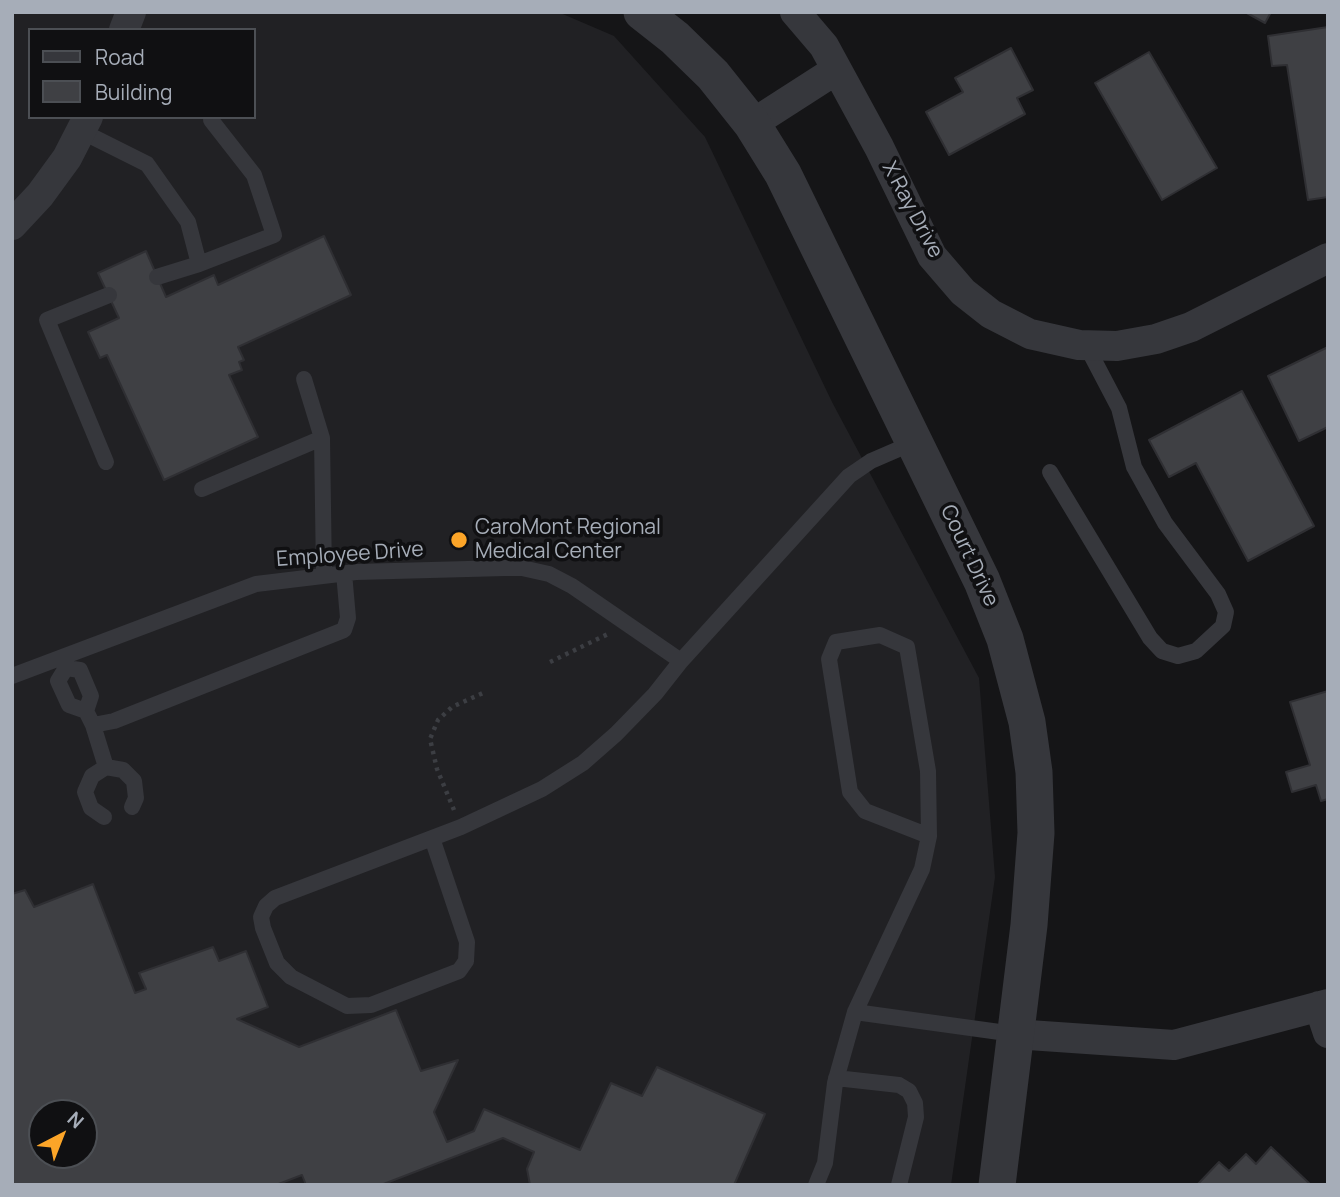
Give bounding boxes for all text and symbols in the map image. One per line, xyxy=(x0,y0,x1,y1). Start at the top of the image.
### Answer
legend xyxy=(28,28,256,119)
text: Road xyxy=(95,43,145,71)
text: Building xyxy=(95,78,172,106)
street label: X Ray Drive xyxy=(876,157,948,263)
street label: Court Drive xyxy=(935,501,1003,611)
place label: CaroMont Regional Medical Center xyxy=(475,515,661,565)
marker: CaroMont Regional Medical Center xyxy=(449,530,469,550)
street label: Employee Drive xyxy=(275,537,425,573)
north arrow xyxy=(28,1099,98,1169)
text: N xyxy=(62,1106,89,1134)

